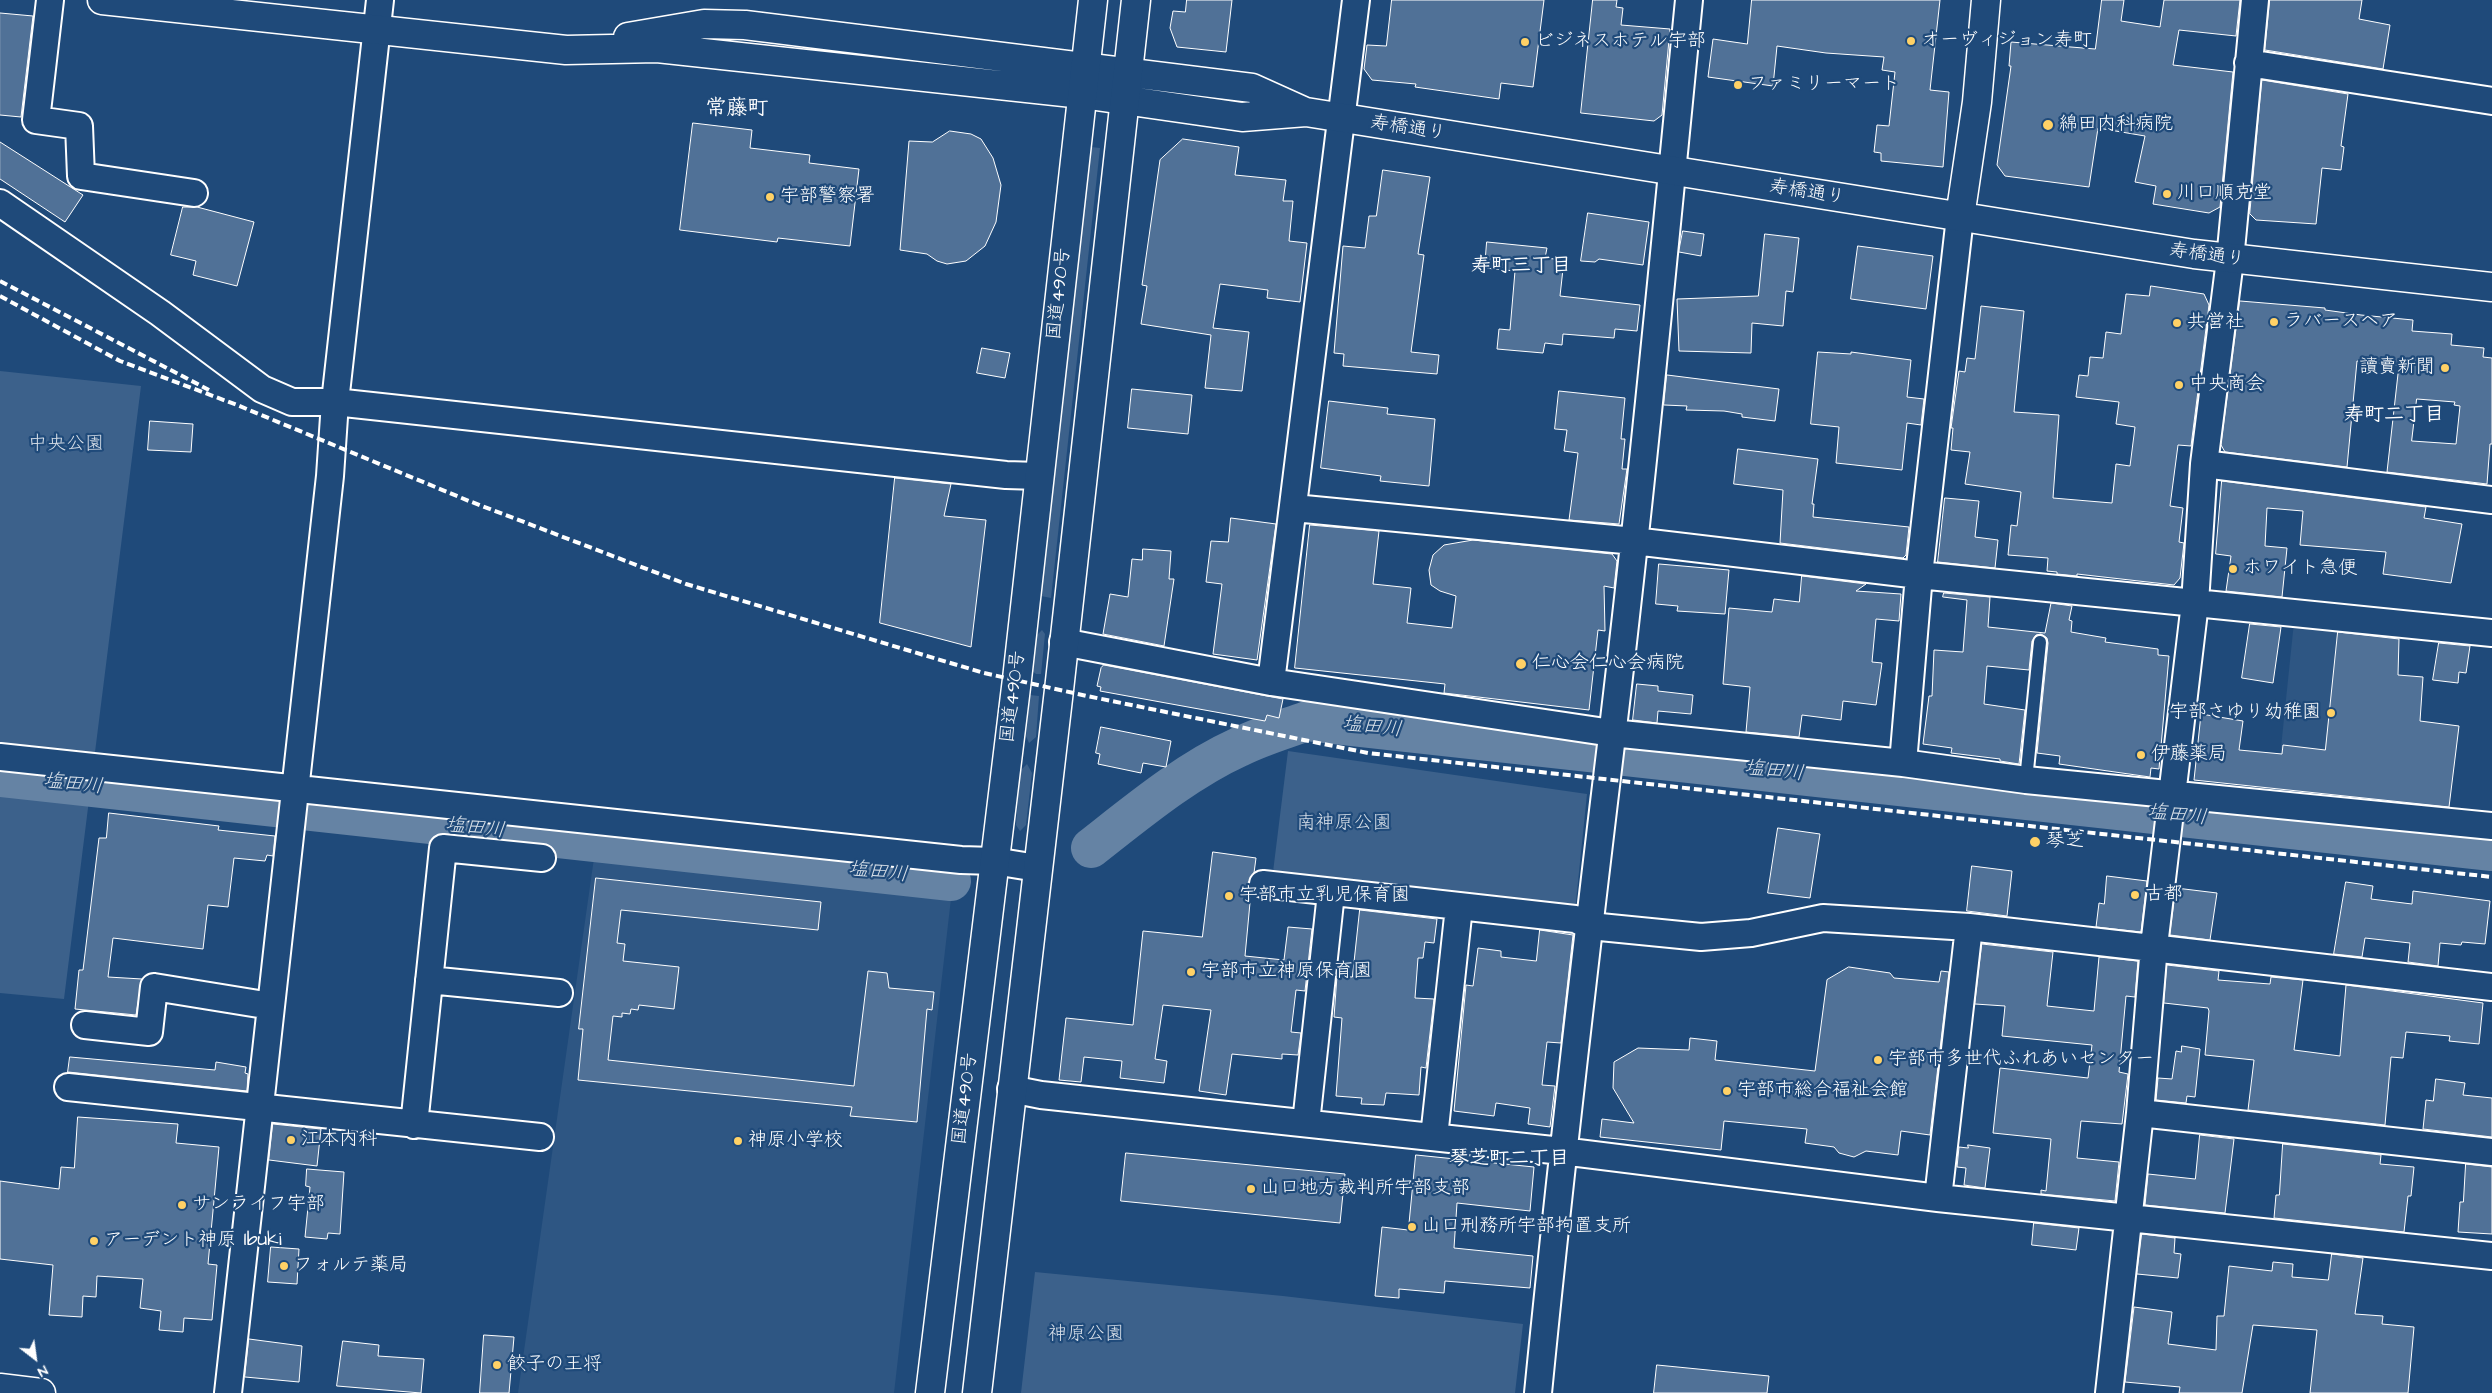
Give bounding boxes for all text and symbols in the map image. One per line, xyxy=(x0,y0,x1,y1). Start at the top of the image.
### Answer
place label: オーヴィジョン寿町 xyxy=(1921,30,2092,52)
place label: ビジネスホテル宇部 xyxy=(1535,31,1706,53)
marker: オーヴィジョン寿町 xyxy=(1905,35,1917,47)
marker: ビジネスホテル宇部 xyxy=(1519,36,1531,48)
place label: ファミリーマート xyxy=(1748,74,1900,96)
marker: ファミリーマート xyxy=(1732,79,1744,91)
district label: 常藤町 xyxy=(706,97,768,123)
street label: 寿橋通り xyxy=(1369,112,1447,146)
place label: 綿田内科病院 xyxy=(2059,114,2173,136)
marker: 綿田内科病院 xyxy=(2041,118,2055,132)
street label: 寿橋通り xyxy=(1768,176,1846,210)
place label: 川口順克堂 xyxy=(2177,183,2272,205)
place label: 宇部警察署 xyxy=(780,186,875,208)
marker: 川口順克堂 xyxy=(2161,188,2173,200)
marker: 宇部警察署 xyxy=(764,191,776,203)
street label: 寿橋通り xyxy=(2168,239,2246,273)
street label: 国道490号 xyxy=(1044,247,1076,341)
district label: 寿町三丁目 xyxy=(1471,255,1571,279)
place label: ラバースヘア xyxy=(2284,311,2398,333)
place label: 共営社 xyxy=(2187,312,2244,334)
marker: ラバースヘア xyxy=(2268,316,2280,328)
marker: 共営社 xyxy=(2171,317,2183,329)
place label: 讀賣新聞 xyxy=(2359,357,2435,379)
marker: 讀賣新聞 xyxy=(2439,362,2451,374)
place label: 中央商会 xyxy=(2189,374,2265,396)
marker: 中央商会 xyxy=(2173,379,2185,391)
district label: 寿町二丁目 xyxy=(2344,404,2444,428)
park label: 中央公園 xyxy=(28,434,104,456)
place label: ホワイト急便 xyxy=(2243,558,2357,580)
marker: ホワイト急便 xyxy=(2227,563,2239,575)
street label: 国道490号 xyxy=(997,650,1031,744)
place label: 仁心会仁心会病院 xyxy=(1532,653,1684,675)
marker: 仁心会仁心会病院 xyxy=(1514,657,1528,671)
place label: 宇部さゆり幼稚園 xyxy=(2169,702,2321,724)
marker: 宇部さゆり幼稚園 xyxy=(2325,707,2337,719)
water label: 塩田川 xyxy=(1341,713,1403,743)
place label: 伊藤薬局 xyxy=(2151,744,2227,766)
marker: 伊藤薬局 xyxy=(2135,749,2147,761)
water label: 塩田川 xyxy=(1743,757,1805,787)
water label: 塩田川 xyxy=(42,770,104,800)
water label: 塩田川 xyxy=(2146,801,2208,831)
park label: 南神原公園 xyxy=(1297,813,1391,835)
water label: 塩田川 xyxy=(444,814,506,844)
place label: 琴芝 xyxy=(2046,831,2084,853)
marker: 琴芝 xyxy=(2028,835,2042,849)
water label: 塩田川 xyxy=(847,858,909,888)
place label: 古都 xyxy=(2145,884,2183,906)
place label: 宇部市立乳児保育園 xyxy=(1239,885,1410,907)
marker: 古都 xyxy=(2129,889,2141,901)
marker: 宇部市立乳児保育園 xyxy=(1223,890,1235,902)
place label: 宇部市立神原保育園 xyxy=(1201,961,1372,983)
marker: 宇部市立神原保育園 xyxy=(1185,966,1197,978)
place label: 宇部市多世代ふれあいセンター xyxy=(1888,1049,2154,1071)
street label: 国道490号 xyxy=(949,1052,983,1146)
marker: 宇部市多世代ふれあいセンター xyxy=(1872,1054,1884,1066)
place label: 宇部市総合福祉会館 xyxy=(1737,1080,1908,1102)
marker: 宇部市総合福祉会館 xyxy=(1721,1085,1733,1097)
place label: 江本内科 xyxy=(301,1129,377,1151)
place label: 神原小学校 xyxy=(748,1130,843,1152)
marker: 江本内科 xyxy=(285,1134,297,1146)
marker: 神原小学校 xyxy=(732,1135,744,1147)
district label: 琴芝町二丁目 xyxy=(1449,1148,1569,1172)
place label: 山口地方裁判所宇部支部 xyxy=(1261,1178,1470,1200)
marker: 山口地方裁判所宇部支部 xyxy=(1245,1183,1257,1195)
place label: サンライフ宇部 xyxy=(192,1194,325,1216)
marker: サンライフ宇部 xyxy=(176,1199,188,1211)
place label: 山口刑務所宇部拘置支所 xyxy=(1422,1216,1631,1238)
marker: 山口刑務所宇部拘置支所 xyxy=(1406,1221,1418,1233)
place label: アーデント神原 Ibuki xyxy=(104,1230,282,1252)
marker: アーデント神原 Ibuki xyxy=(88,1235,100,1247)
place label: フォルテ薬局 xyxy=(294,1255,408,1277)
marker: フォルテ薬局 xyxy=(278,1260,290,1272)
park label: 神原公園 xyxy=(1048,1324,1124,1346)
north arrow xyxy=(10,1333,60,1383)
place label: 餃子の王将 xyxy=(507,1354,602,1376)
marker: 餃子の王将 xyxy=(491,1359,503,1371)
text: N xyxy=(34,1360,51,1382)

